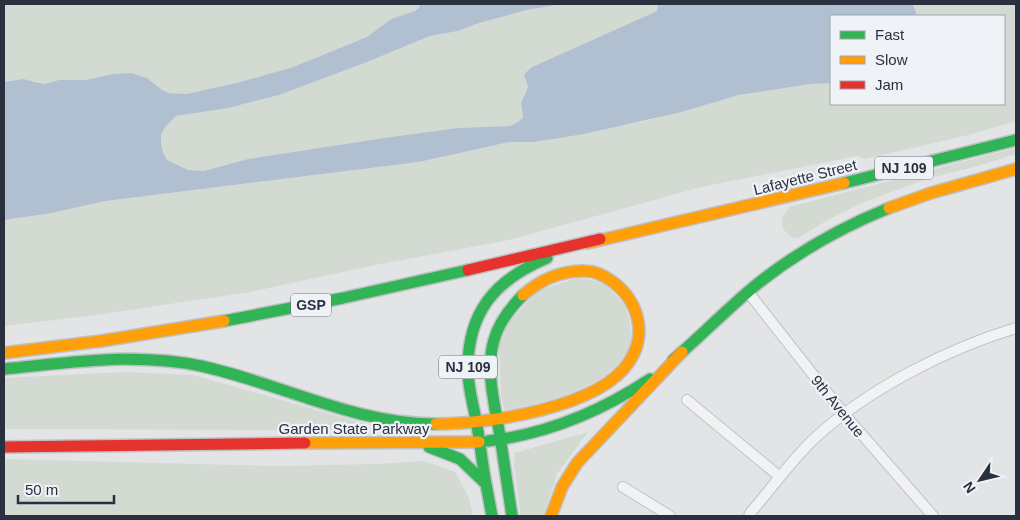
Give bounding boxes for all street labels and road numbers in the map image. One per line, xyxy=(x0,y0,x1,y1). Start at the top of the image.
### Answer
street label: Lafayette Street xyxy=(752,156,859,198)
road number: NJ 109 xyxy=(875,156,933,180)
road number: GSP xyxy=(291,294,331,316)
road number: NJ 109 xyxy=(439,356,497,378)
street label: 9th Avenue xyxy=(808,372,868,440)
street label: Garden State Parkway xyxy=(279,420,430,437)

